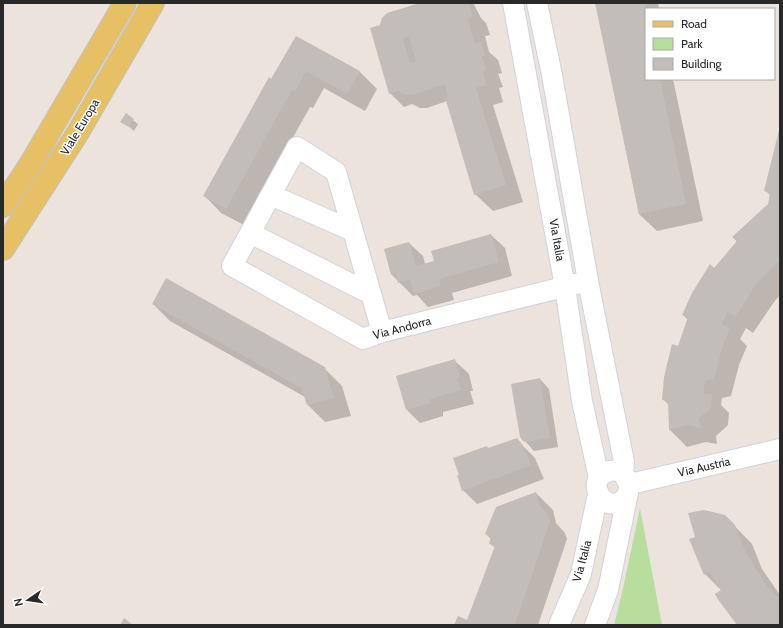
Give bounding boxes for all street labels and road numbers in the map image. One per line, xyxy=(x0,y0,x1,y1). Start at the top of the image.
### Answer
street label: Viale Europa xyxy=(57,96,102,158)
street label: Via Italia xyxy=(546,218,569,262)
street label: Via Andorra xyxy=(371,313,433,342)
street label: Via Austria xyxy=(676,453,732,480)
street label: Via Italia xyxy=(569,538,594,583)

